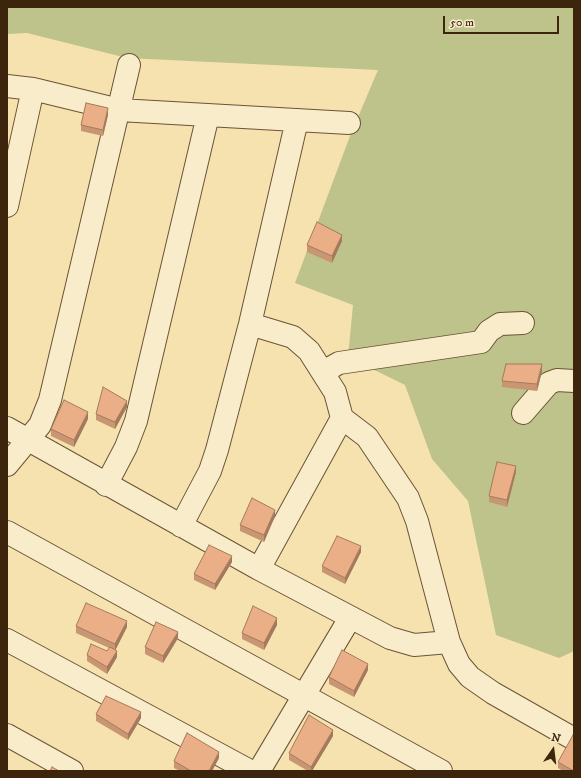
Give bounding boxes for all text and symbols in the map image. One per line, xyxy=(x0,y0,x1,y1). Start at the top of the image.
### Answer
scale bar xyxy=(445,8,561,34)
text: 50 m xyxy=(450,15,474,30)
north arrow xyxy=(533,730,573,770)
text: N xyxy=(550,730,562,746)

